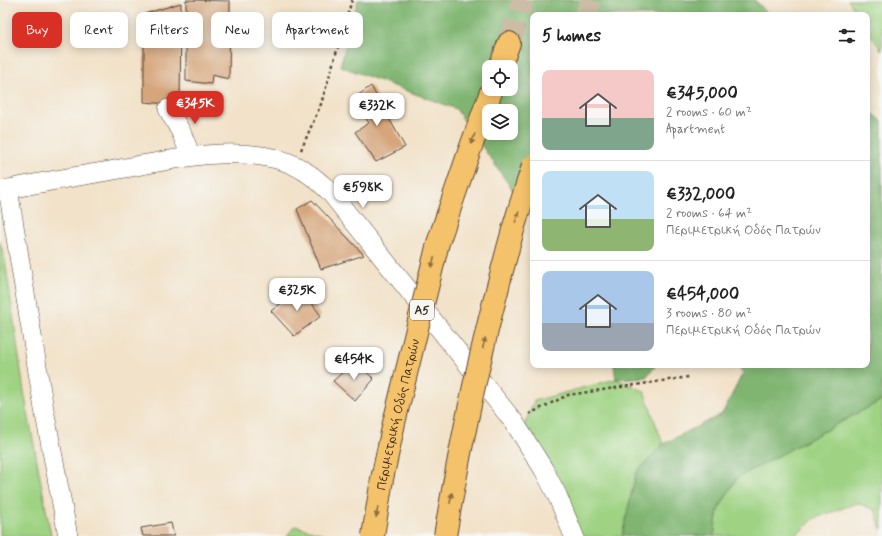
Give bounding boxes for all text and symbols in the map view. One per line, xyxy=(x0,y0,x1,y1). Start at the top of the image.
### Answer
chip: Buy xyxy=(12,12,62,48)
chip: Rent xyxy=(70,12,128,48)
chip: Filters xyxy=(136,12,203,48)
chip: New xyxy=(211,12,264,48)
chip: Apartment xyxy=(272,12,363,48)
text: 5 homes xyxy=(542,25,601,47)
icon: filters xyxy=(836,25,858,47)
map controls xyxy=(482,60,518,140)
button: locate xyxy=(482,60,518,96)
text: €345,000 xyxy=(666,82,738,104)
icon: home xyxy=(574,86,622,134)
pin: €345K xyxy=(167,91,223,125)
pin: €332K xyxy=(349,93,405,127)
text: €345K xyxy=(176,95,214,112)
text: €332K xyxy=(359,97,395,114)
button: layers xyxy=(482,104,518,140)
text: 2 rooms · 60 m² xyxy=(666,104,752,121)
text: Apartment xyxy=(666,121,725,138)
one-way arrow xyxy=(470,133,476,145)
pin: €598K xyxy=(335,175,391,209)
text: €598K xyxy=(343,179,383,196)
text: €332,000 xyxy=(666,183,735,205)
icon: home xyxy=(574,187,622,235)
text: 2 rooms · 64 m² xyxy=(666,205,752,222)
one-way arrow xyxy=(514,211,520,223)
text: Περιμετρική Οδός Πατρών xyxy=(666,222,821,239)
one-way arrow xyxy=(430,256,436,269)
pin: €325K xyxy=(269,278,325,312)
text: €325K xyxy=(278,282,316,299)
text: €454,000 xyxy=(666,283,739,305)
icon: home xyxy=(574,287,622,335)
road number: Α5 xyxy=(410,300,434,320)
text: 3 rooms · 80 m² xyxy=(666,305,752,322)
text: Περιμετρική Οδός Πατρών xyxy=(666,322,821,339)
street label: Περιμετρική Οδός Πατρών xyxy=(373,337,424,492)
one-way arrow xyxy=(481,337,487,349)
pin: €454K xyxy=(326,347,382,381)
text: €454K xyxy=(334,351,374,368)
one-way arrow xyxy=(449,491,455,504)
one-way arrow xyxy=(374,506,380,518)

